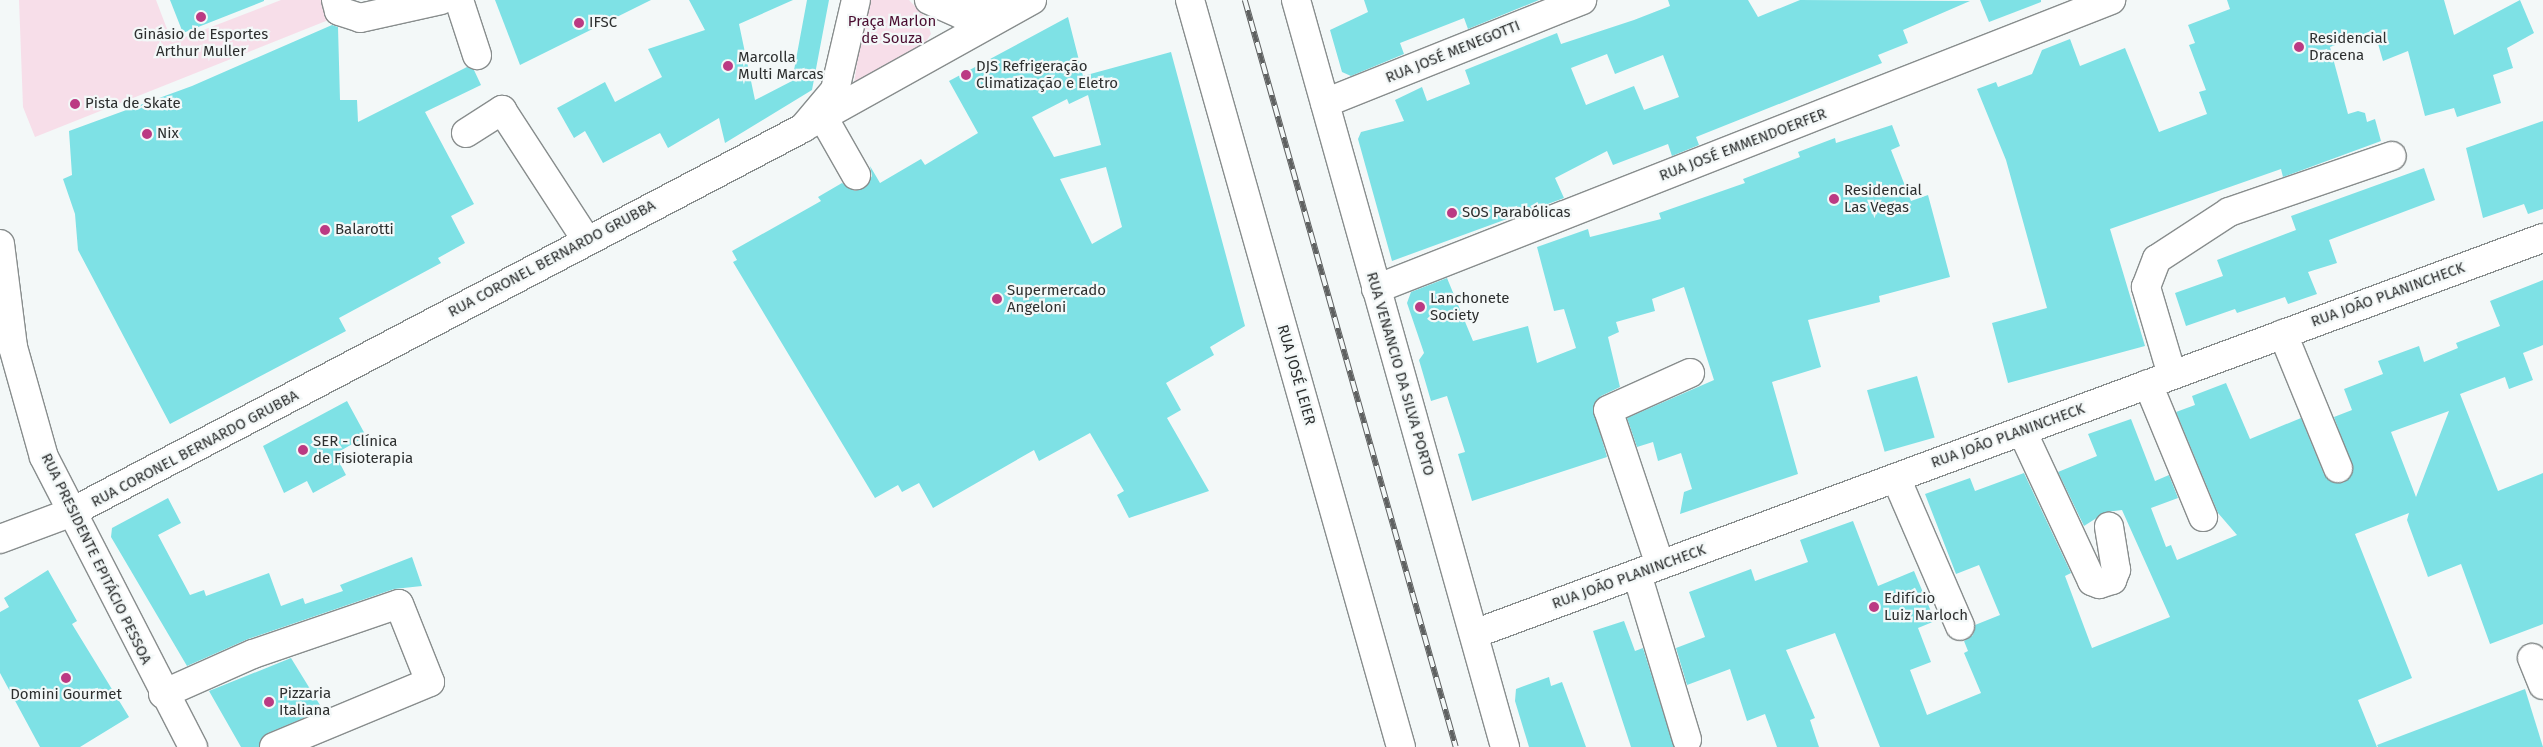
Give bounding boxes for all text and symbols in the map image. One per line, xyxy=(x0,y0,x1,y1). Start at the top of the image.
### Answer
marker: Ginásio de Esportes Arthur Muller xyxy=(195,11,207,23)
park label: Praça Marlon de Souza xyxy=(848,12,936,47)
place label: IFSC xyxy=(589,14,617,32)
marker: IFSC xyxy=(573,17,585,29)
street label: RUA JOSÉ MENEGOTTI xyxy=(1383,17,1523,87)
place label: Ginásio de Esportes Arthur Muller xyxy=(134,25,268,60)
place label: Residencial Dracena xyxy=(2309,29,2387,64)
marker: Residencial Dracena xyxy=(2293,41,2305,53)
place label: Marcolla Multi Marcas xyxy=(738,48,824,83)
place label: DJS Refrigeração Climatização e Eletro xyxy=(976,57,1118,92)
marker: Marcolla Multi Marcas xyxy=(722,60,734,72)
marker: DJS Refrigeração Climatização e Eletro xyxy=(960,69,972,81)
place label: Pista de Skate xyxy=(85,95,181,113)
marker: Pista de Skate xyxy=(69,98,81,110)
street label: RUA JOSÉ EMMENDOERFER xyxy=(1657,105,1829,185)
place label: Nix xyxy=(157,125,179,143)
marker: Nix xyxy=(141,128,153,140)
place label: Residencial Las Vegas xyxy=(1844,181,1922,216)
marker: Residencial Las Vegas xyxy=(1828,193,1840,205)
street label: RUA CORONEL BERNARDO GRUBBA xyxy=(445,197,659,321)
place label: SOS Parabólicas xyxy=(1462,204,1571,222)
marker: SOS Parabólicas xyxy=(1446,207,1458,219)
place label: Balarotti xyxy=(335,221,394,239)
marker: Balarotti xyxy=(319,224,331,236)
street label: RUA JOÃO PLANINCHECK xyxy=(2309,259,2467,331)
street label: RUA VENANCIO DA SILVA PORTO xyxy=(1362,270,1438,478)
place label: Supermercado Angeloni xyxy=(1007,281,1106,316)
place label: Lanchonete Society xyxy=(1430,289,1509,324)
marker: Supermercado Angeloni xyxy=(991,293,1003,305)
marker: Lanchonete Society xyxy=(1414,301,1426,313)
street label: RUA JOSÉ LEIER xyxy=(1273,323,1319,427)
street label: RUA CORONEL BERNARDO GRUBBA xyxy=(88,387,302,511)
street label: RUA JOÃO PLANINCHECK xyxy=(1929,400,2087,472)
place label: SER - Clínica de Fisioterapia xyxy=(313,432,413,467)
marker: SER - Clínica de Fisioterapia xyxy=(297,444,309,456)
street label: RUA PRESIDENTE EPITÁCIO PESSOA xyxy=(37,451,155,667)
street label: RUA JOÃO PLANINCHECK xyxy=(1550,541,1708,613)
place label: Edifício Luiz Narloch xyxy=(1884,589,1968,624)
marker: Edifício Luiz Narloch xyxy=(1868,601,1880,613)
marker: Domini Gourmet xyxy=(60,672,72,684)
place label: Pizzaria Italiana xyxy=(279,684,331,719)
place label: Domini Gourmet xyxy=(10,686,122,704)
marker: Pizzaria Italiana xyxy=(263,696,275,708)

